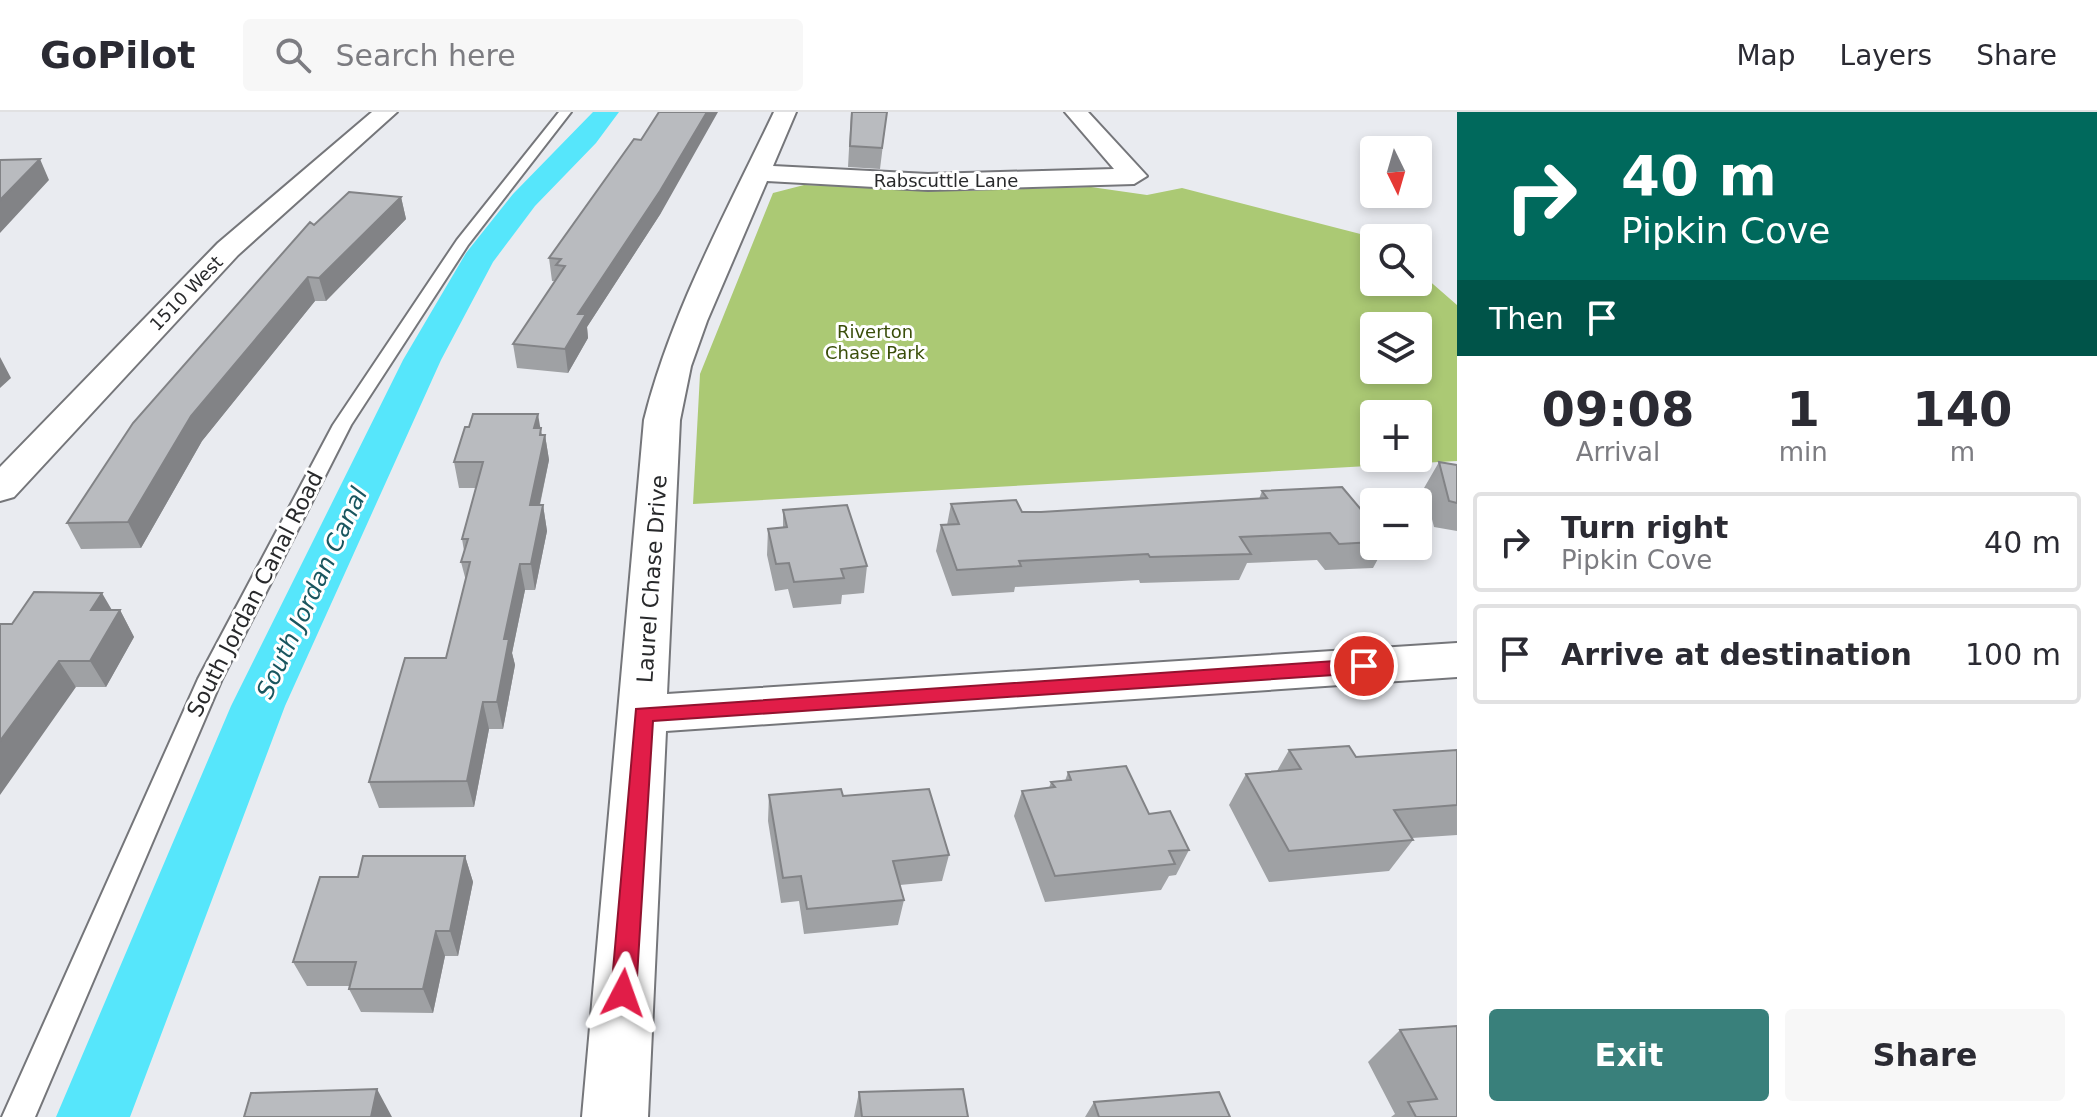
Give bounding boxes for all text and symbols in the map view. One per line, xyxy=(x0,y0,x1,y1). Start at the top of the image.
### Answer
search box xyxy=(243,19,803,91)
text: GoPilot xyxy=(40,33,195,77)
icon: search xyxy=(271,33,315,77)
text: Search here xyxy=(335,38,516,73)
text: Map xyxy=(1736,39,1796,72)
text: Layers xyxy=(1840,39,1932,72)
text: Share xyxy=(1976,39,2057,72)
north arrow xyxy=(1360,136,1432,208)
map controls xyxy=(1360,136,1432,560)
text: 40 m xyxy=(1621,143,1777,208)
icon: right xyxy=(1489,144,1593,248)
street label: Rabscuttle Lane xyxy=(874,170,1018,191)
text: Pipkin Cove xyxy=(1621,210,1831,251)
button: search xyxy=(1360,224,1432,296)
street label: 1510 West xyxy=(145,251,227,335)
icon: arrive xyxy=(1580,296,1624,340)
text: Then xyxy=(1489,301,1564,336)
button: layers xyxy=(1360,312,1432,384)
park label: Riverton Chase Park xyxy=(825,321,926,363)
text: 09:08 xyxy=(1541,381,1694,437)
text: 1 xyxy=(1787,381,1820,437)
text: 140 xyxy=(1912,381,2012,437)
button: + xyxy=(1360,400,1432,472)
text: Arrival xyxy=(1576,437,1660,467)
text: min xyxy=(1779,437,1828,467)
text: m xyxy=(1950,437,1975,467)
street label: South Jordan Canal Road xyxy=(182,467,328,721)
street label: Laurel Chase Drive xyxy=(632,474,672,684)
water label: South Jordan Canal xyxy=(251,483,373,703)
button: − xyxy=(1360,488,1432,560)
text: Turn right xyxy=(1561,510,1728,545)
icon: right xyxy=(1493,520,1537,564)
text: 40 m xyxy=(1984,525,2061,560)
text: Pipkin Cove xyxy=(1561,545,1712,575)
pin xyxy=(1330,632,1398,700)
icon: arrive xyxy=(1493,632,1537,676)
text: Arrive at destination xyxy=(1561,637,1912,672)
text: 100 m xyxy=(1965,637,2061,672)
icon: arrive xyxy=(1342,644,1386,688)
position arrow xyxy=(581,951,665,1035)
button: Exit xyxy=(1489,1009,1769,1101)
button: Share xyxy=(1785,1009,2065,1101)

